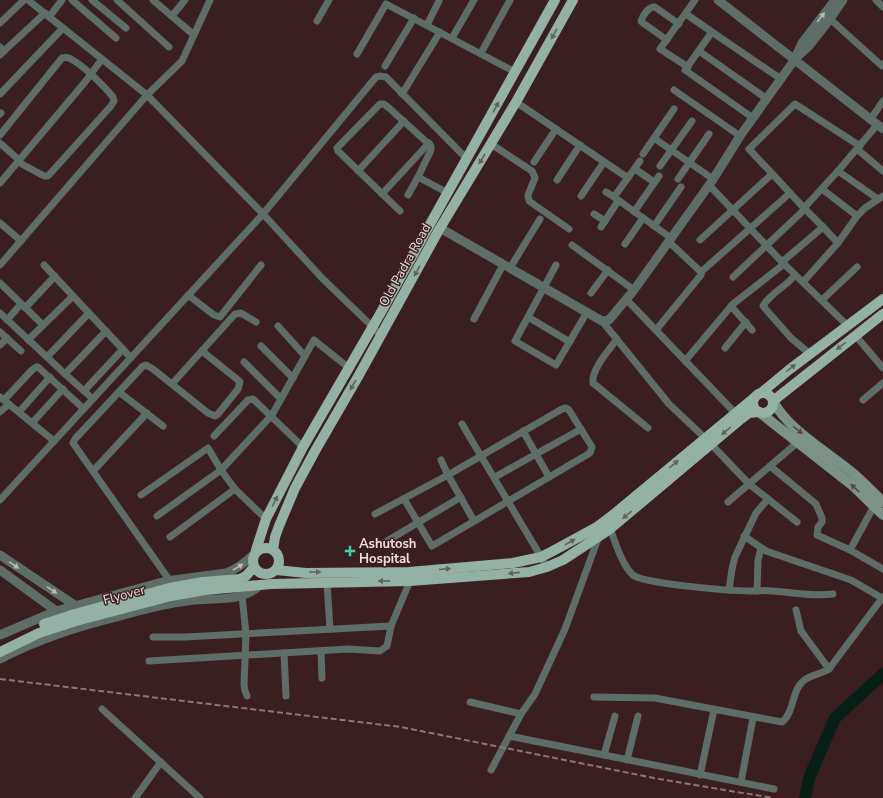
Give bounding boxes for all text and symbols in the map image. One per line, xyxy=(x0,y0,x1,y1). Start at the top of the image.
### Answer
one-way arrow xyxy=(817,12,826,23)
one-way arrow xyxy=(550,28,557,40)
one-way arrow xyxy=(493,101,499,113)
one-way arrow xyxy=(478,153,485,165)
street label: Old Padra Road xyxy=(375,220,435,310)
one-way arrow xyxy=(413,265,420,277)
one-way arrow xyxy=(836,342,847,351)
one-way arrow xyxy=(785,364,796,373)
one-way arrow xyxy=(350,379,357,391)
one-way arrow xyxy=(721,426,732,435)
one-way arrow xyxy=(792,426,803,434)
one-way arrow xyxy=(669,459,679,468)
one-way arrow xyxy=(850,483,860,492)
one-way arrow xyxy=(272,495,278,507)
one-way arrow xyxy=(623,510,632,519)
place label: Ashutosh Hospital xyxy=(359,535,416,568)
one-way arrow xyxy=(565,538,576,545)
marker: Ashutosh Hospital xyxy=(344,545,356,557)
one-way arrow xyxy=(9,561,19,569)
one-way arrow xyxy=(232,563,244,570)
one-way arrow xyxy=(439,565,451,572)
one-way arrow xyxy=(309,569,321,576)
one-way arrow xyxy=(508,570,520,577)
one-way arrow xyxy=(378,578,390,585)
street label: Flyover xyxy=(101,581,147,609)
one-way arrow xyxy=(46,587,58,594)

